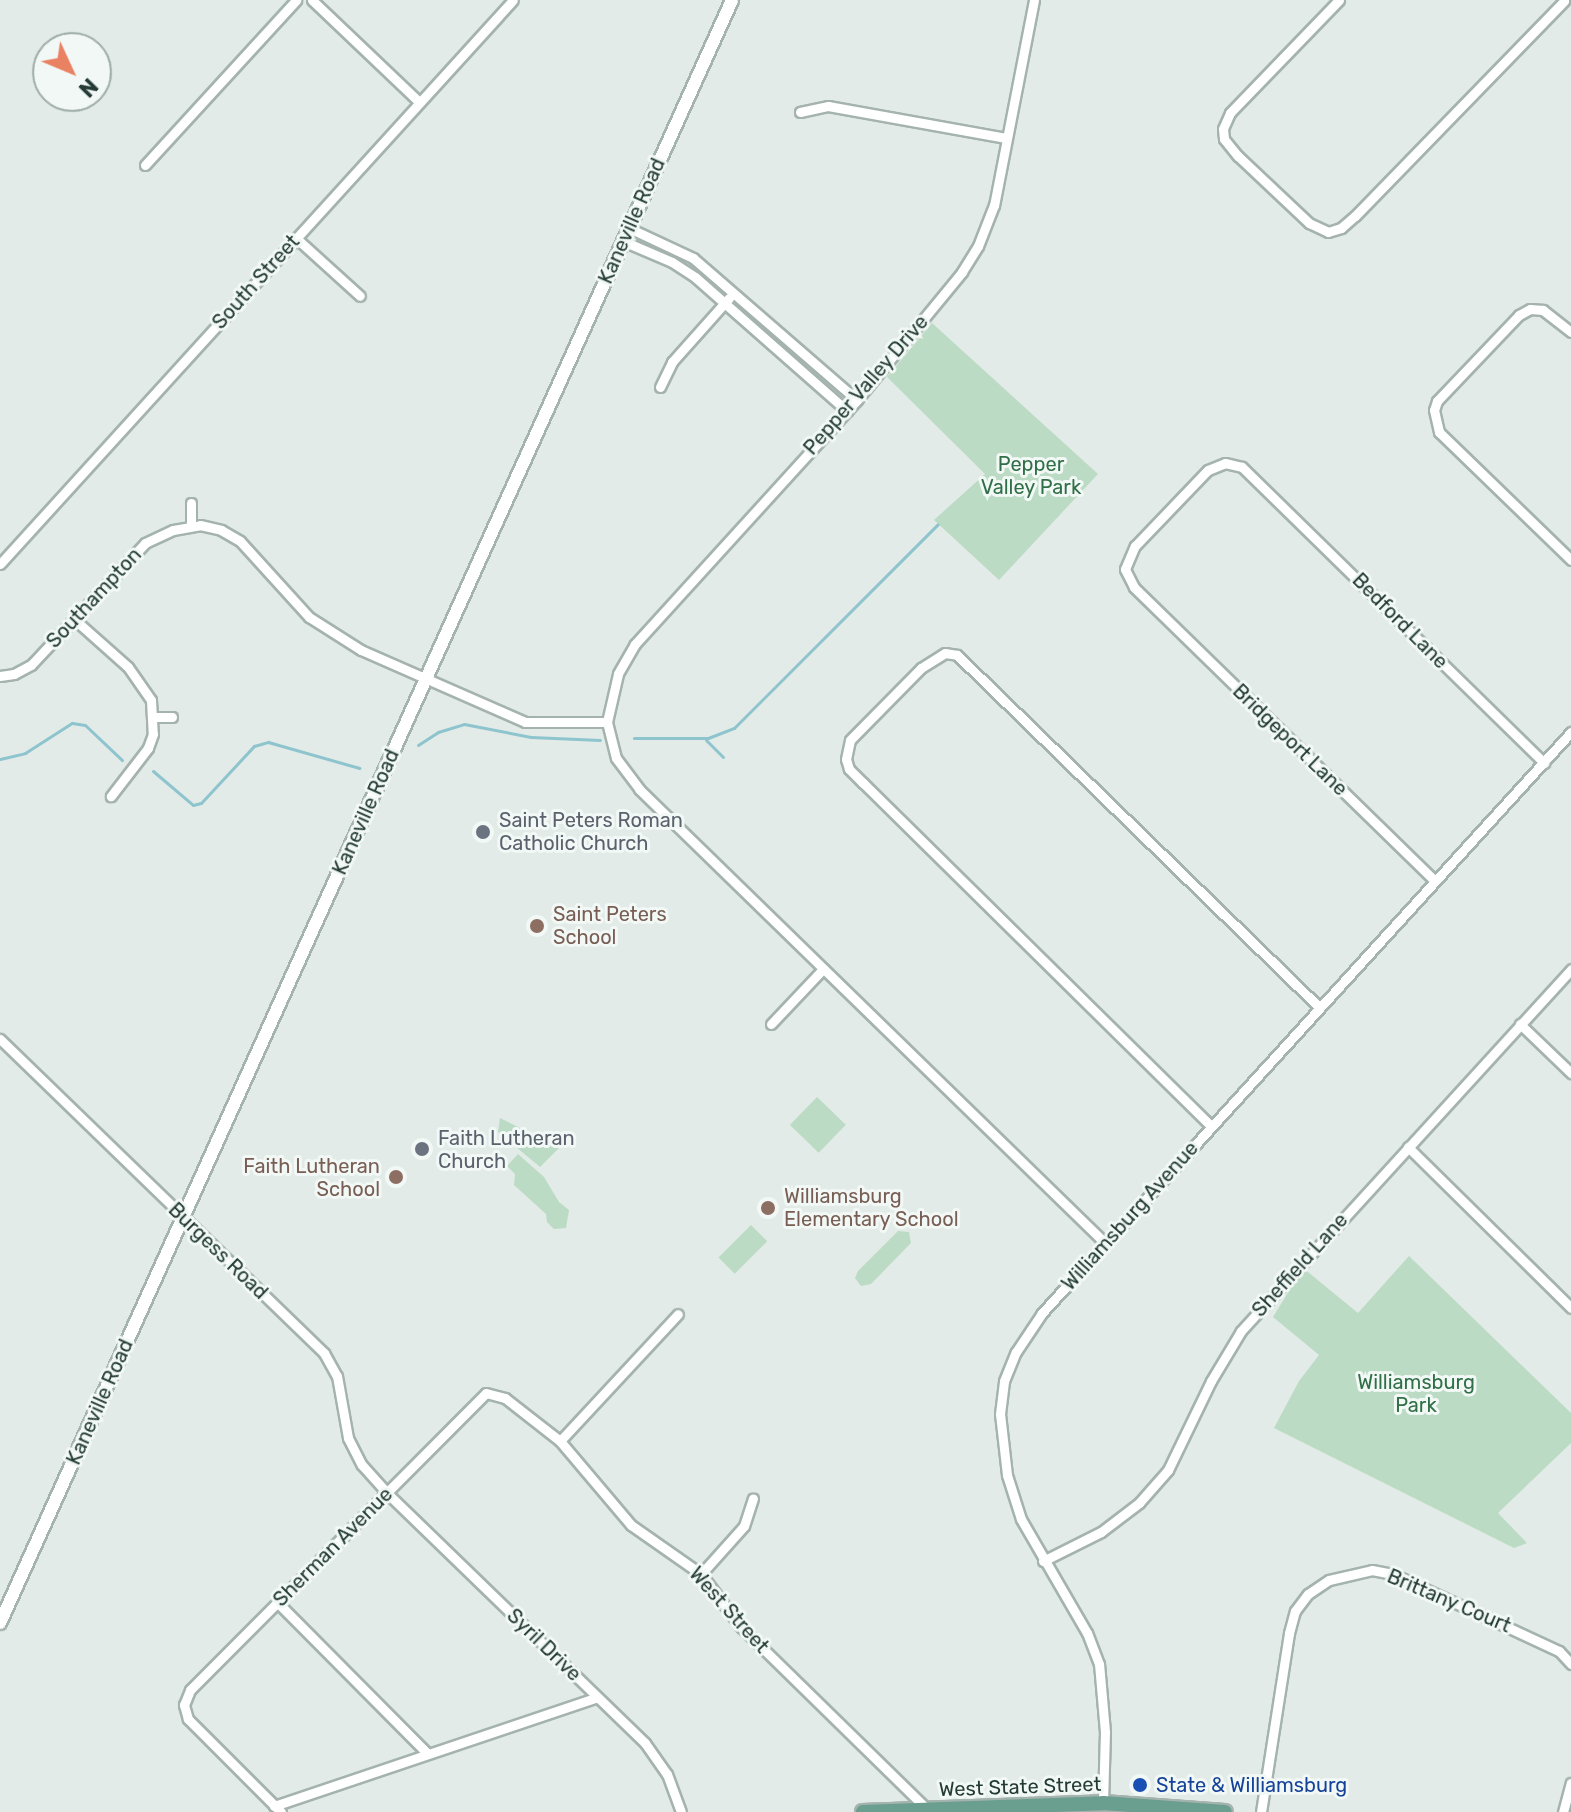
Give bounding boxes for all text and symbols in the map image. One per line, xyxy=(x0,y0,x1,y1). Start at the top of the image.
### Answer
north arrow xyxy=(32,32,112,112)
text: N xyxy=(73,73,103,103)
street label: Kaneville Road xyxy=(594,154,670,288)
street label: South Street xyxy=(207,230,305,334)
street label: Pepper Valley Drive xyxy=(798,310,934,460)
park label: Pepper Valley Park xyxy=(980,453,1082,500)
street label: Southampton xyxy=(42,543,146,653)
street label: Bedford Lane xyxy=(1347,568,1453,674)
street label: Bridgeport Lane xyxy=(1228,679,1352,801)
street label: Kaneville Road xyxy=(328,745,404,879)
place label: Saint Peters Roman Catholic Church xyxy=(499,808,683,855)
marker: Saint Peters Roman Catholic Church xyxy=(474,823,492,841)
place label: Saint Peters School xyxy=(553,902,667,949)
marker: Saint Peters School xyxy=(528,917,546,935)
place label: Faith Lutheran Church xyxy=(438,1126,575,1173)
street label: Williamsburg Avenue xyxy=(1057,1136,1203,1296)
marker: Faith Lutheran Church xyxy=(413,1140,431,1158)
place label: Faith Lutheran School xyxy=(243,1154,380,1201)
marker: Faith Lutheran School xyxy=(387,1168,405,1186)
place label: Williamsburg Elementary School xyxy=(784,1184,959,1231)
street label: Burgess Road xyxy=(163,1198,273,1304)
marker: Williamsburg Elementary School xyxy=(759,1199,777,1217)
street label: Sheffield Lane xyxy=(1247,1208,1353,1322)
street label: Kaneville Road xyxy=(62,1335,138,1469)
park label: Williamsburg Park xyxy=(1357,1370,1475,1417)
street label: Sherman Avenue xyxy=(268,1482,398,1612)
street label: West Street xyxy=(684,1562,774,1658)
street label: Brittany Court xyxy=(1383,1564,1515,1638)
street label: Syril Drive xyxy=(502,1604,586,1686)
street label: West State Street xyxy=(938,1772,1102,1802)
place label: State & Williamsburg xyxy=(1156,1773,1348,1797)
marker: State & Williamsburg xyxy=(1131,1776,1149,1794)

